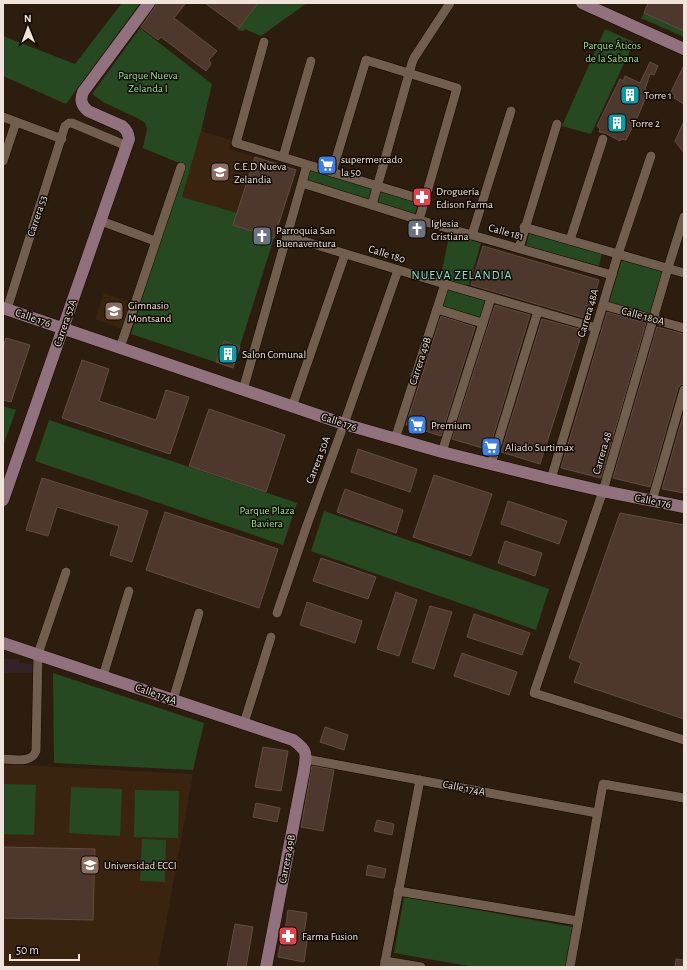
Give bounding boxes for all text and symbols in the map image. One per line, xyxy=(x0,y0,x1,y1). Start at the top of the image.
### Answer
north arrow xyxy=(8,8,48,48)
text: N xyxy=(24,13,32,24)
park label: Parque Áticos de la Sabana xyxy=(583,39,641,64)
park label: Parque Nueva Zelanda I xyxy=(118,70,178,94)
building icon: Torre 1 xyxy=(619,84,641,106)
place label: Torre 1 xyxy=(644,90,672,101)
building icon: Torre 2 xyxy=(606,112,628,134)
place label: Torre 2 xyxy=(631,118,660,129)
supermarket icon: supermercado la 50 xyxy=(316,154,338,176)
place label: supermercado la 50 xyxy=(341,154,403,178)
school or university icon: C.E.D Nueva Zelandia xyxy=(209,161,231,183)
place label: C.E.D Nueva Zelandia xyxy=(234,161,287,185)
pharmacy icon: Droguería Edison Farma xyxy=(411,186,433,208)
place label: Droguería Edison Farma xyxy=(436,186,493,210)
street label: Carrera 53 xyxy=(25,194,49,238)
church icon: Iglesia Cristiana xyxy=(406,218,428,240)
place label: Iglesia Cristiana xyxy=(431,218,469,242)
street label: Calle 181 xyxy=(487,222,525,242)
church icon: Parroquia San Buenaventura xyxy=(251,225,273,247)
place label: Parroquia San Buenaventura xyxy=(276,225,336,249)
street label: Calle 180 xyxy=(367,243,407,265)
district label: NUEVA ZELANDIA xyxy=(411,269,513,281)
street label: Carrera 48A xyxy=(575,287,601,339)
street label: Carrera 52A xyxy=(52,297,78,348)
school or university icon: Gimnasio Montsand xyxy=(103,300,125,322)
place label: Gimnasio Montsand xyxy=(128,300,172,324)
street label: Calle 180A xyxy=(620,305,666,327)
street label: Calle 176 xyxy=(14,307,52,329)
street label: Carrera 49B xyxy=(407,336,433,386)
building icon: Salon Comunal xyxy=(217,343,239,365)
place label: Salon Comunal xyxy=(242,349,306,360)
street label: Calle 176 xyxy=(320,411,358,433)
supermarket icon: Premium xyxy=(406,414,428,436)
place label: Premium xyxy=(431,420,471,431)
street label: Carrera 48 xyxy=(591,430,613,476)
street label: Carrera 50A xyxy=(304,434,332,485)
supermarket icon: Aliado Surtimax xyxy=(480,436,502,458)
place label: Aliado Surtimax xyxy=(505,442,574,453)
street label: Calle 176 xyxy=(634,492,672,510)
park label: Parque Plaza Baviera xyxy=(239,505,295,529)
street label: Calle 174A xyxy=(134,682,179,706)
street label: Calle 174A xyxy=(442,778,487,798)
street label: Carrera 49B xyxy=(277,834,297,884)
school or university icon: Universidad ECCI xyxy=(79,854,101,876)
place label: Universidad ECCI xyxy=(104,860,177,871)
pharmacy icon: Farma Fusion xyxy=(277,925,299,947)
place label: Farma Fusion xyxy=(302,931,358,942)
scale bar xyxy=(10,936,79,962)
text: 50 m xyxy=(16,944,39,956)

